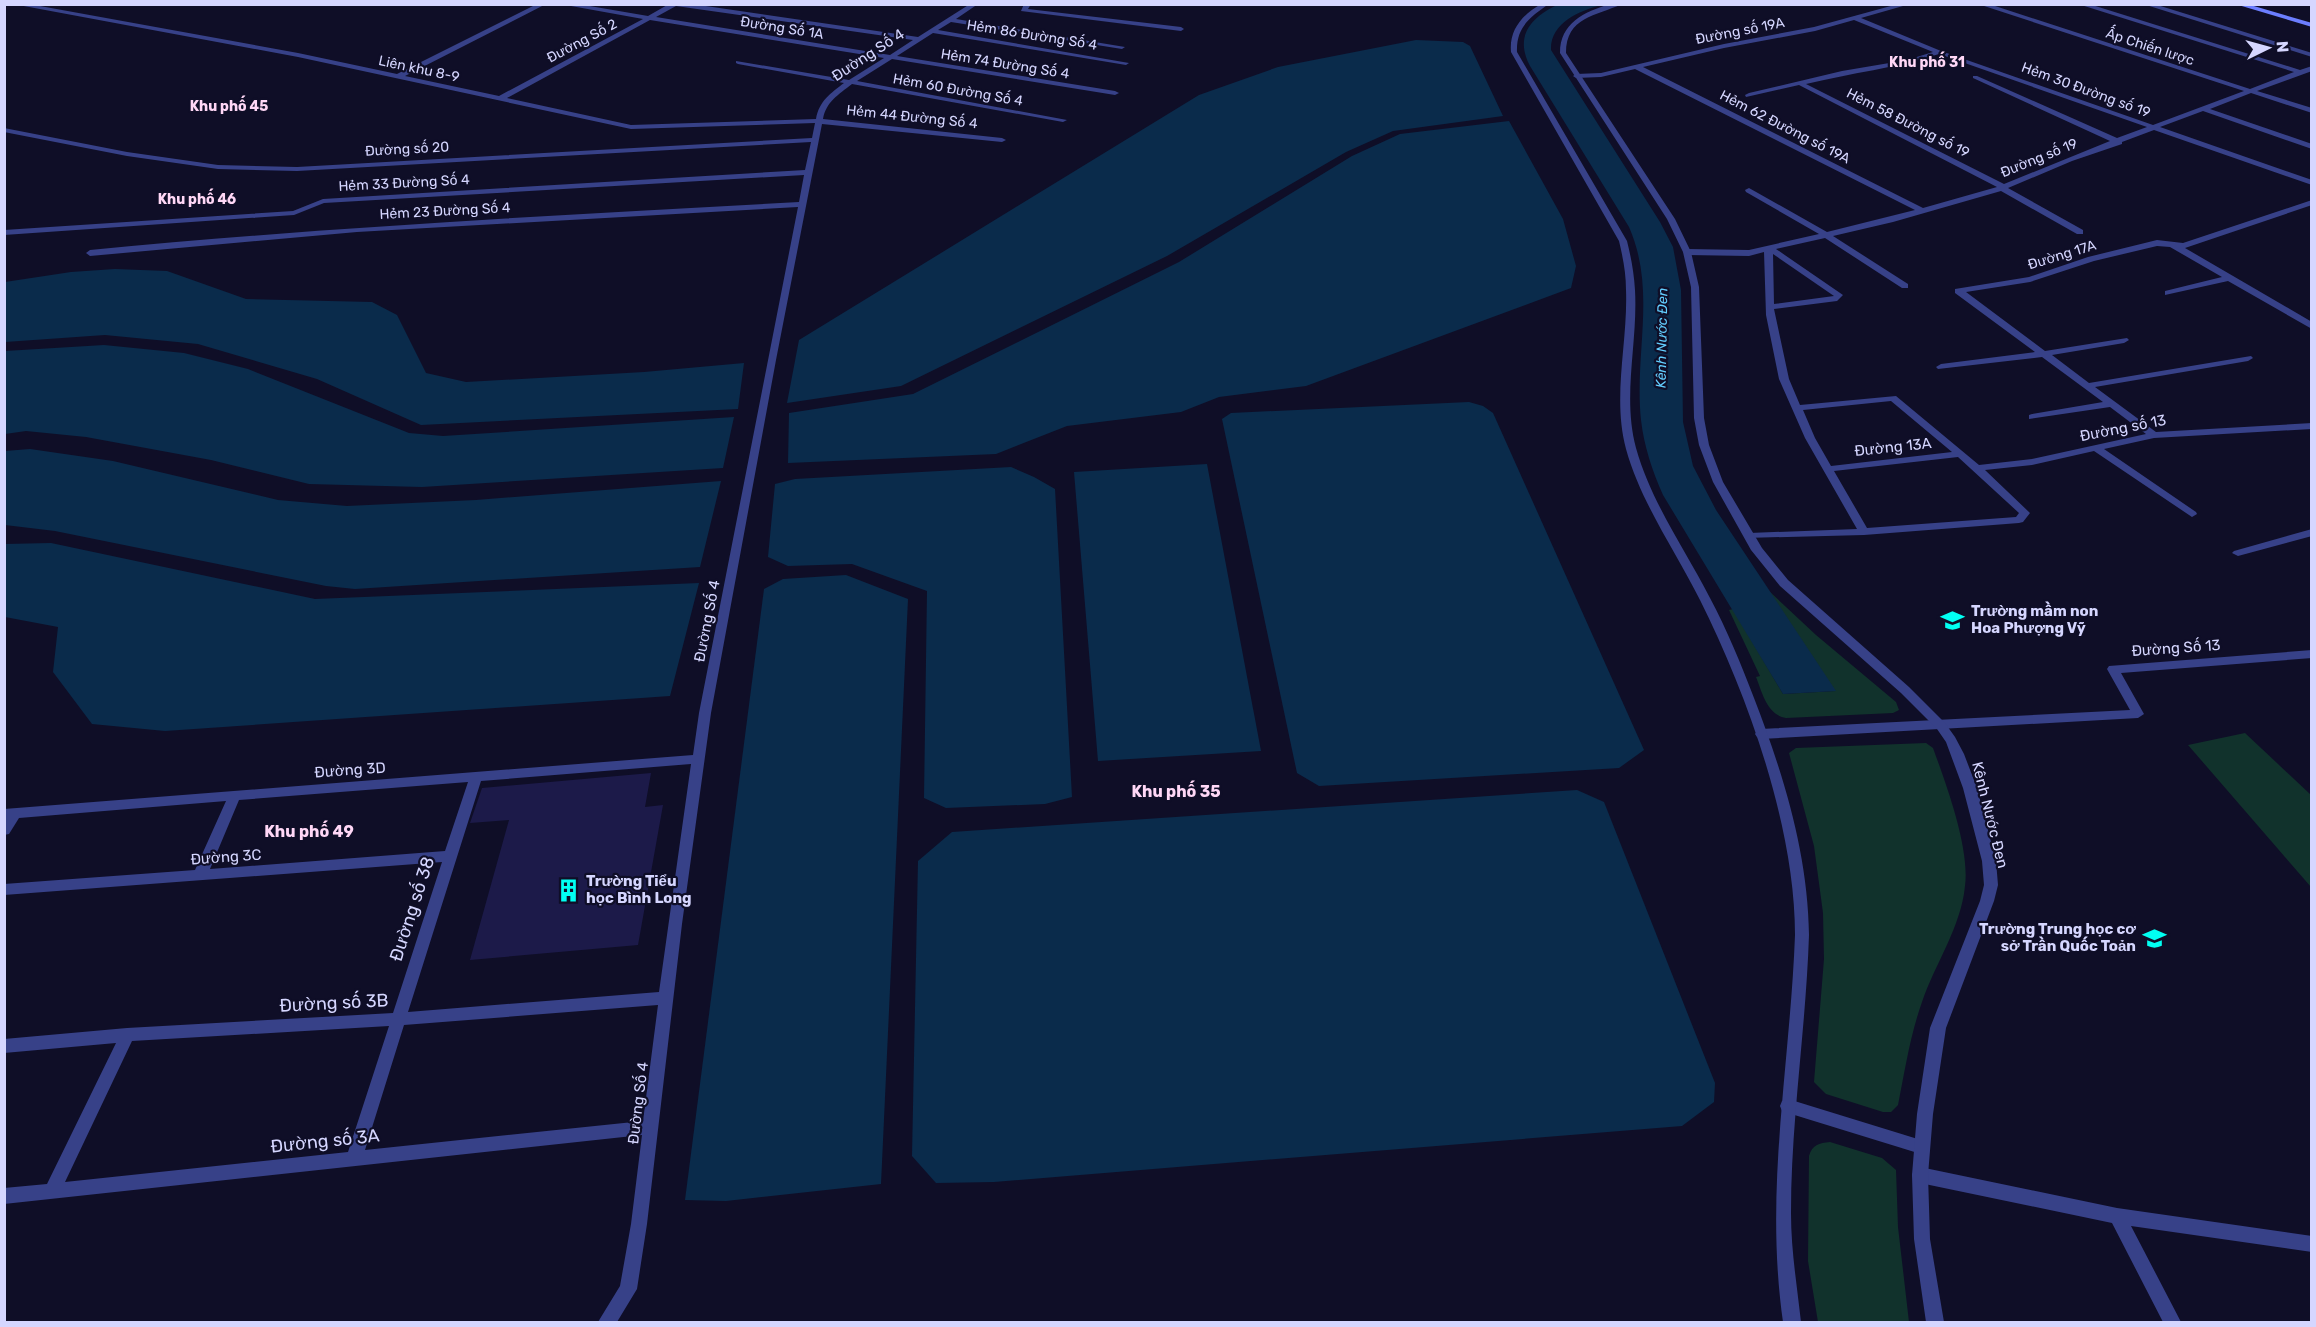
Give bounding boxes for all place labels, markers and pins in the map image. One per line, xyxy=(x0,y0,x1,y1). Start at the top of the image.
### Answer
place label: Trường mầm non Hoa Phượng Vỹ xyxy=(1971,601,2098,637)
school or university icon: Trường mầm non Hoa Phượng Vỹ xyxy=(1940,607,1966,633)
place label: Trường Tiểu học Bình Long xyxy=(586,872,692,907)
building icon: Trường Tiểu học Bình Long xyxy=(555,877,581,903)
place label: Trường Trung học cơ sở Trần Quốc Toản xyxy=(1979,920,2136,955)
school or university icon: Trường Trung học cơ sở Trần Quốc Toản xyxy=(2141,925,2167,951)

